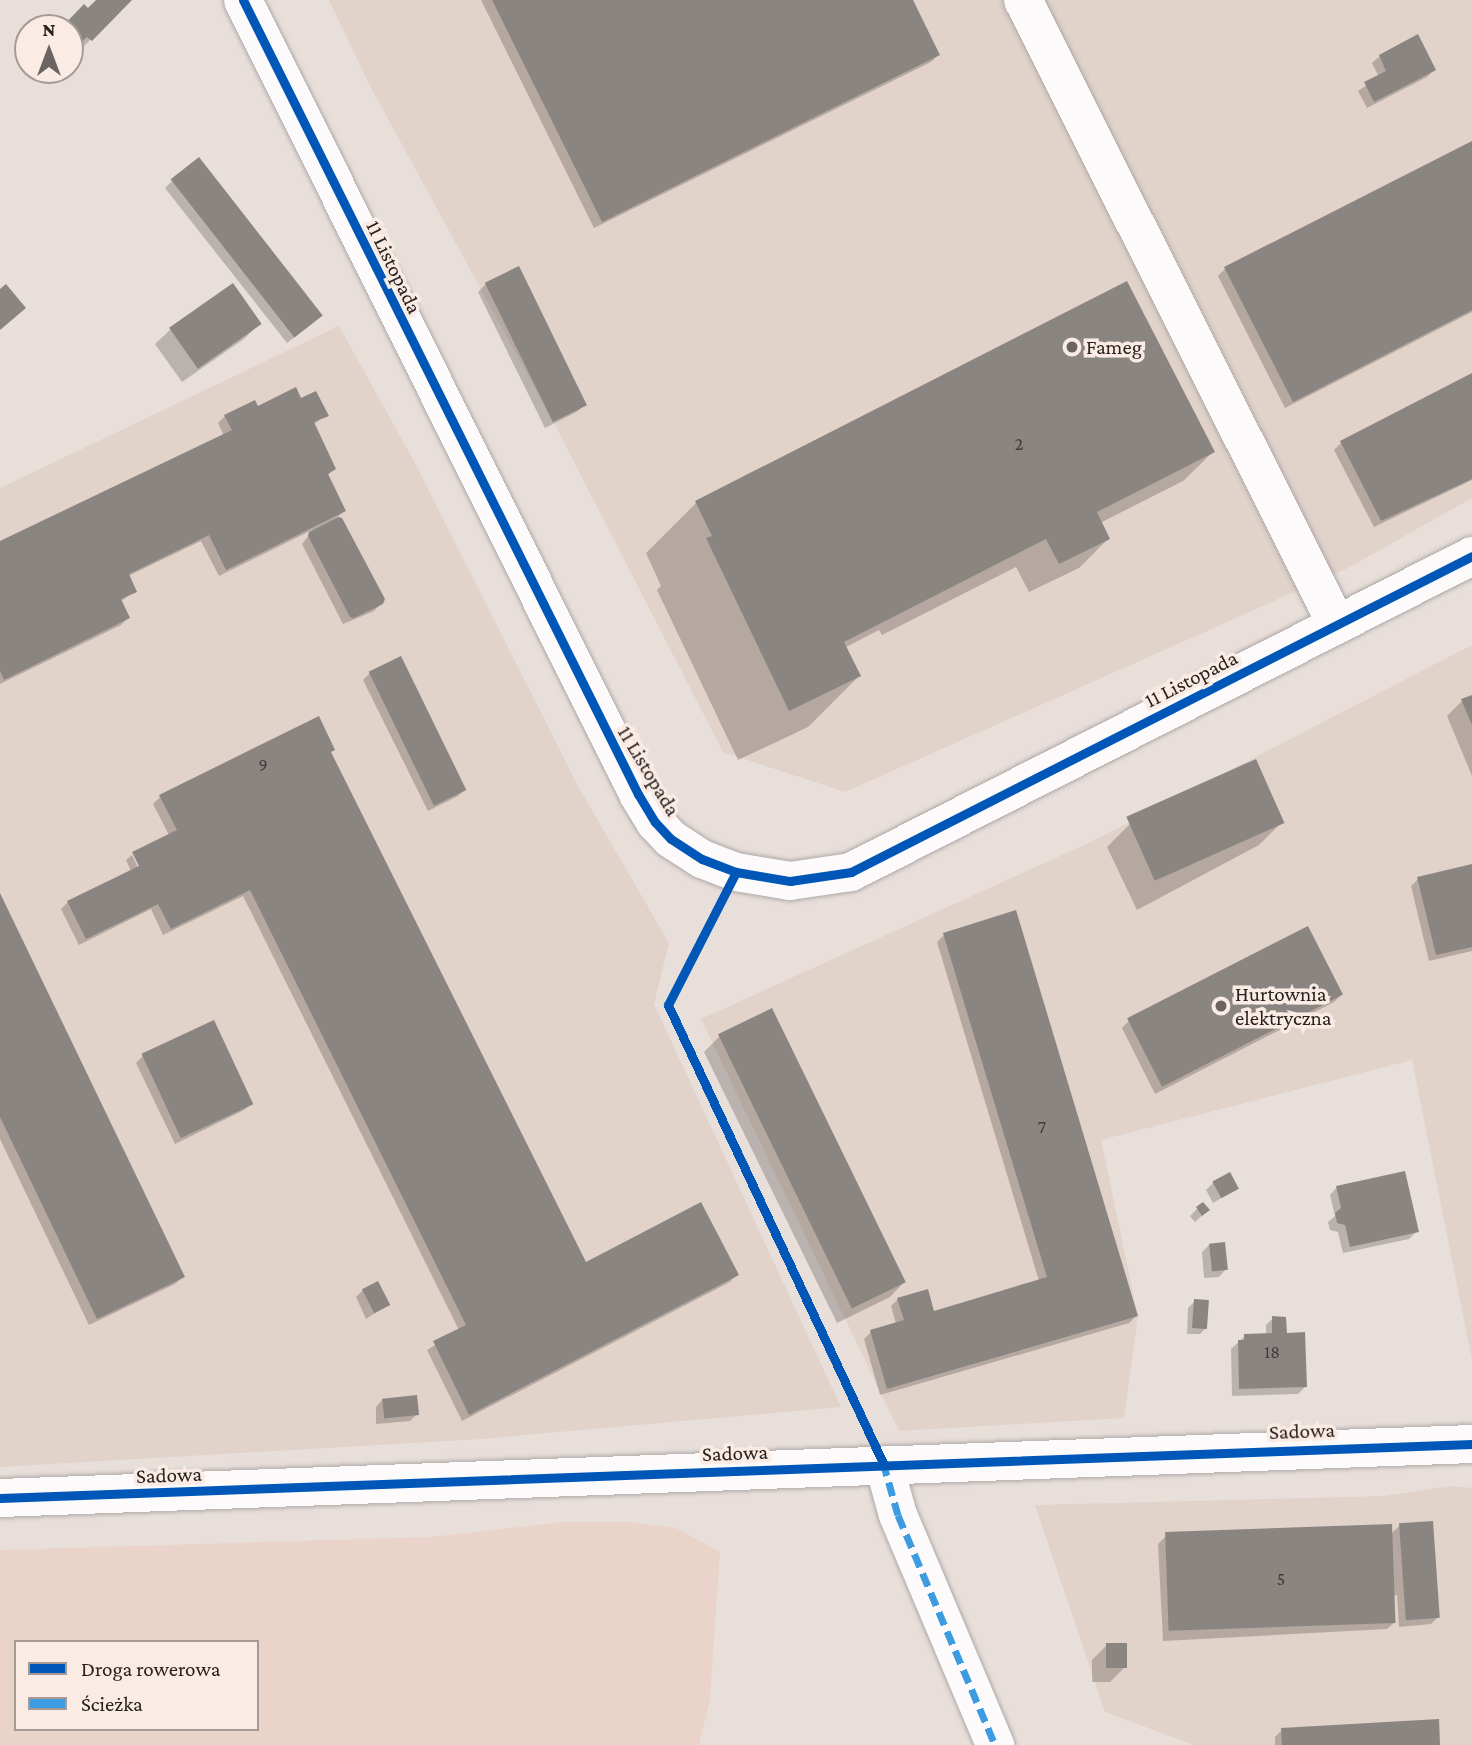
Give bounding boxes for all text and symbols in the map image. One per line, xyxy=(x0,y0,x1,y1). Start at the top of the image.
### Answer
north arrow xyxy=(14,14,84,84)
text: N xyxy=(43,19,55,40)
street label: 11 Listopada xyxy=(361,216,427,318)
place label: Fameg xyxy=(1086,334,1142,360)
marker: Fameg xyxy=(1064,339,1080,355)
house number: 2 xyxy=(1015,433,1023,455)
street label: 11 Listopada xyxy=(1140,645,1242,713)
street label: 11 Listopada xyxy=(612,721,686,821)
house number: 9 xyxy=(258,754,268,776)
place label: Hurtownia elektryczna xyxy=(1235,981,1332,1031)
marker: Hurtownia elektryczna xyxy=(1213,998,1229,1014)
house number: 7 xyxy=(1038,1116,1046,1138)
house number: 18 xyxy=(1264,1341,1280,1363)
street label: Sadowa xyxy=(1269,1417,1335,1445)
street label: Sadowa xyxy=(702,1439,768,1467)
street label: Sadowa xyxy=(136,1461,202,1489)
house number: 5 xyxy=(1277,1568,1285,1590)
legend xyxy=(14,1640,259,1731)
text: Droga rowerowa xyxy=(81,1657,220,1681)
text: Ścieżka xyxy=(81,1692,143,1716)

